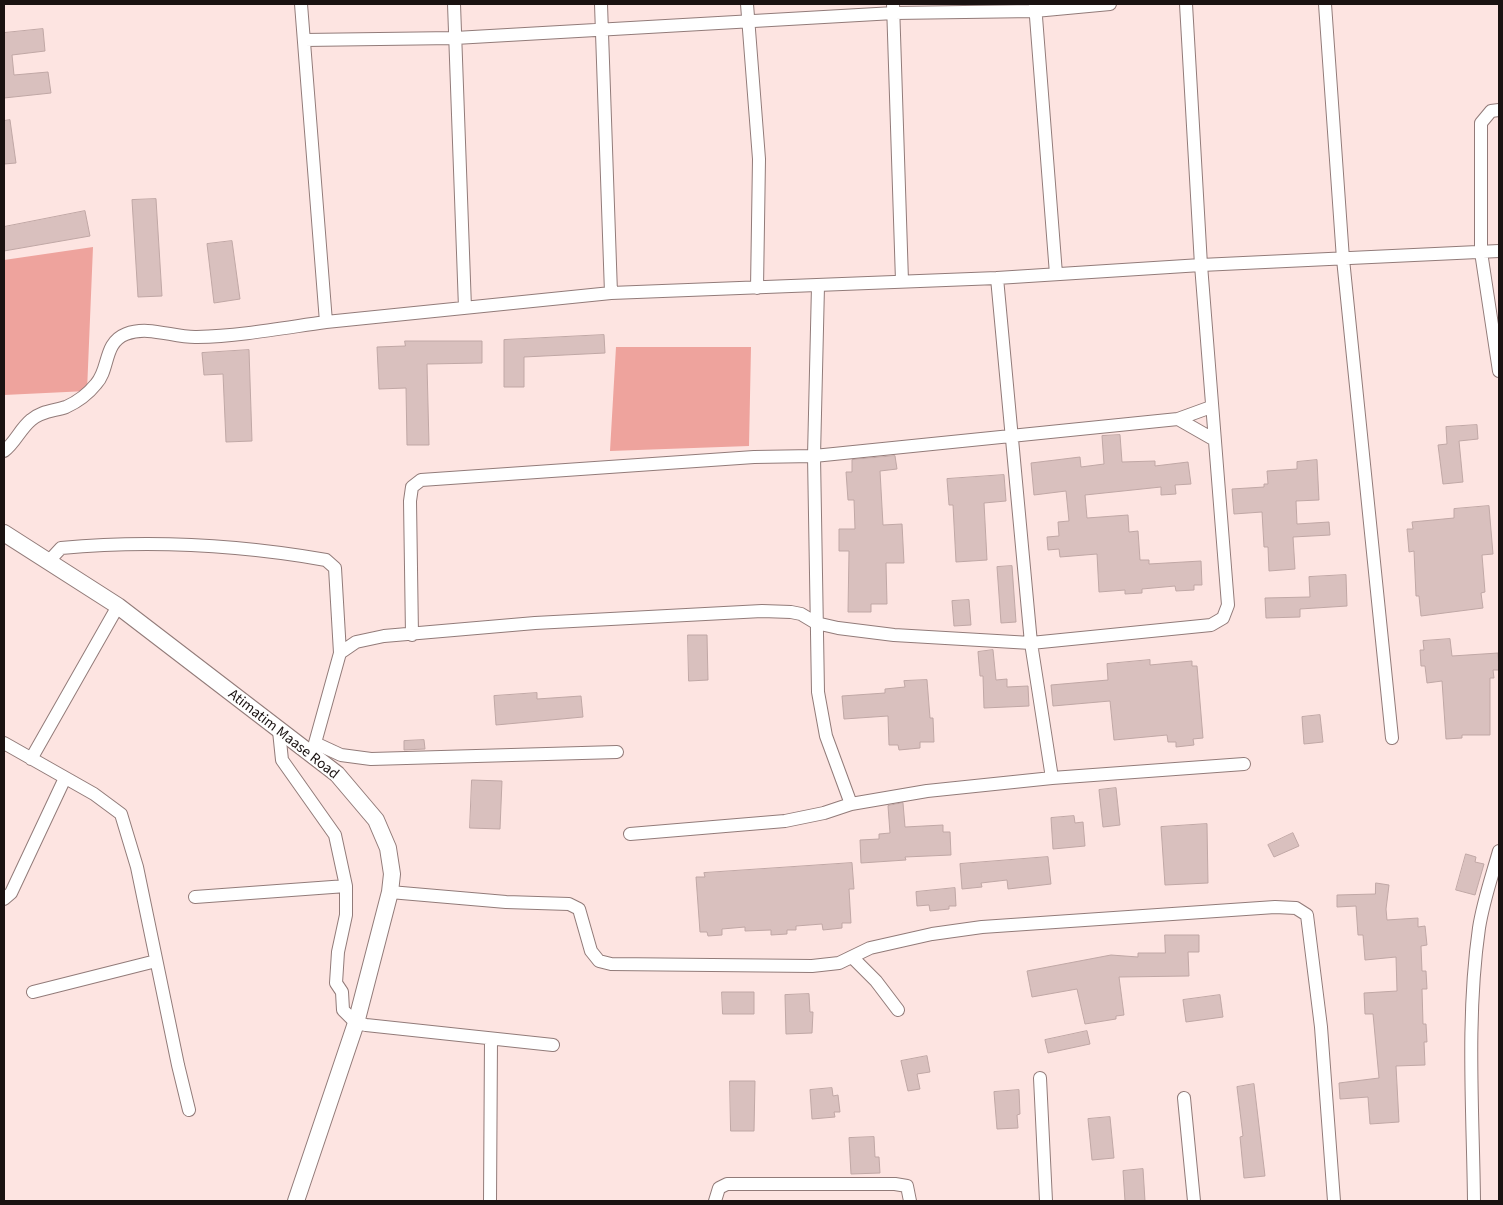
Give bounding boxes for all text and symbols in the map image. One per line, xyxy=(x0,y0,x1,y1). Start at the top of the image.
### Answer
street label: Atimatim Maase Road xyxy=(224,686,342,784)

